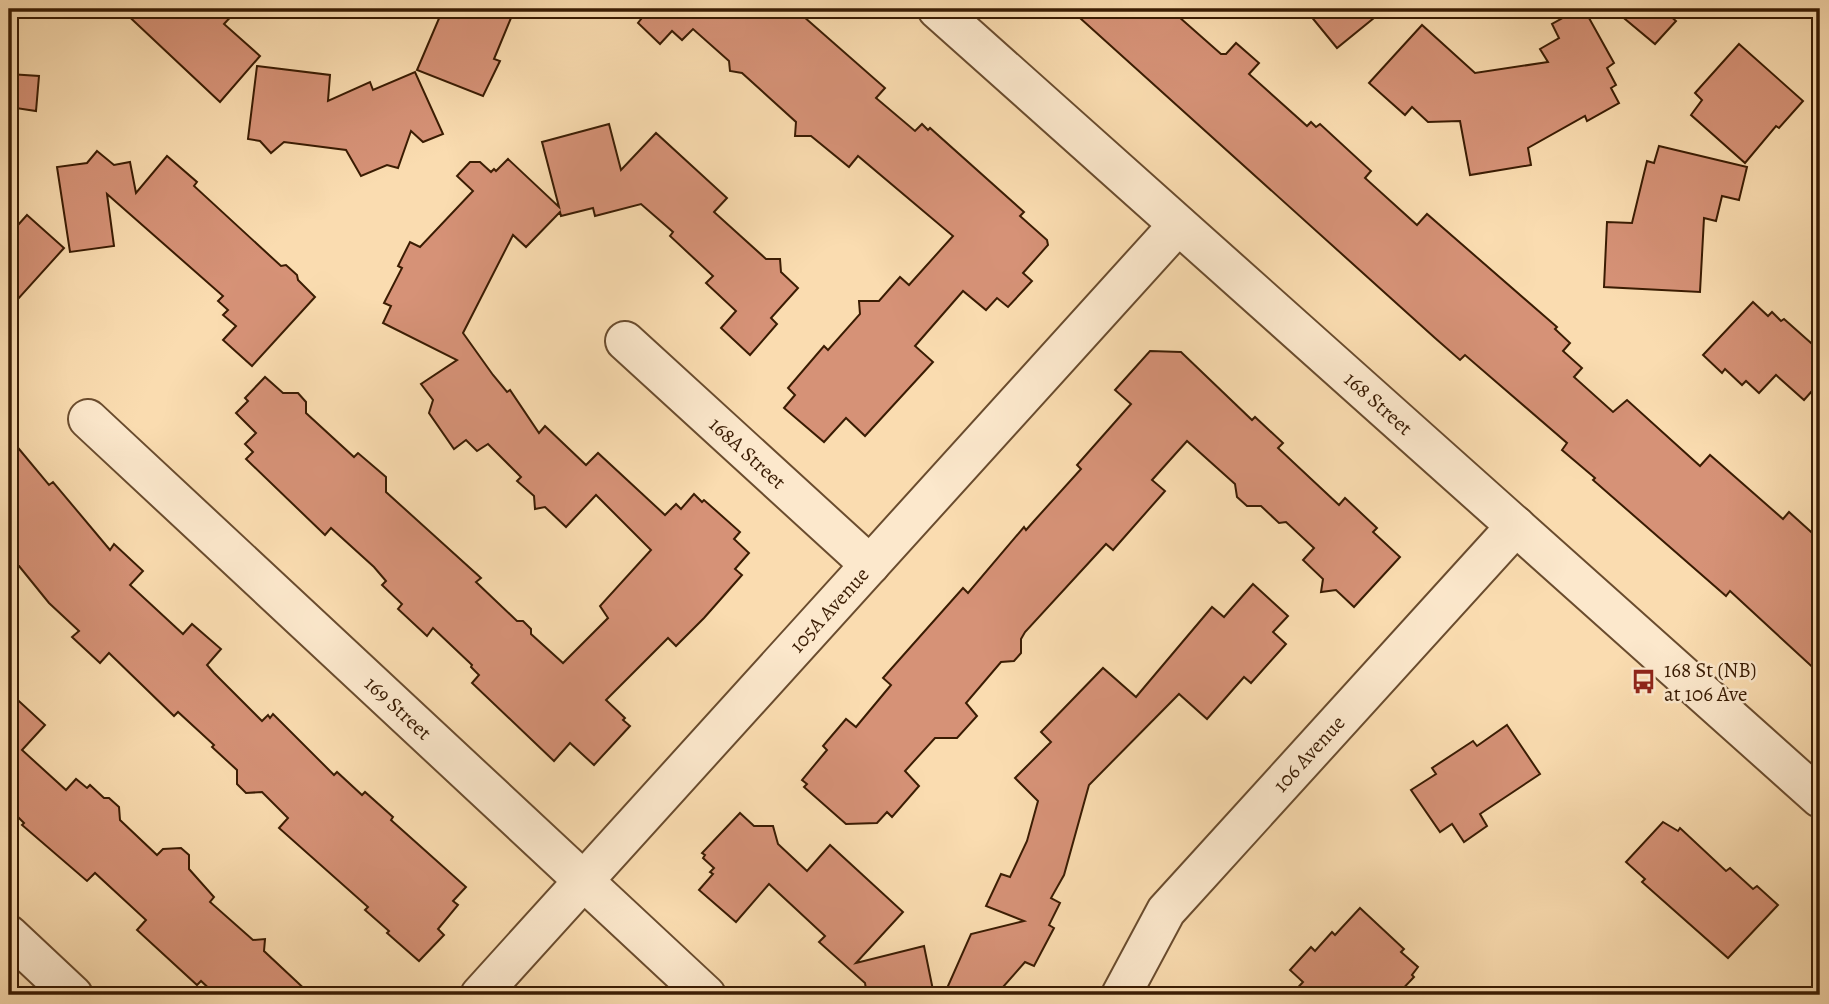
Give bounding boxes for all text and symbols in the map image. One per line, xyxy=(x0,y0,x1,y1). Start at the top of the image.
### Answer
street label: 168 Street xyxy=(1338,365,1419,442)
street label: 168A Street xyxy=(703,411,792,496)
street label: 105A Avenue xyxy=(783,561,875,659)
place label: 168 St (NB) at 106 Ave xyxy=(1664,656,1757,708)
bus stop icon: 168 St (NB) at 106 Ave xyxy=(1630,668,1658,696)
street label: 169 Street xyxy=(359,670,438,746)
street label: 106 Avenue xyxy=(1267,709,1351,798)

